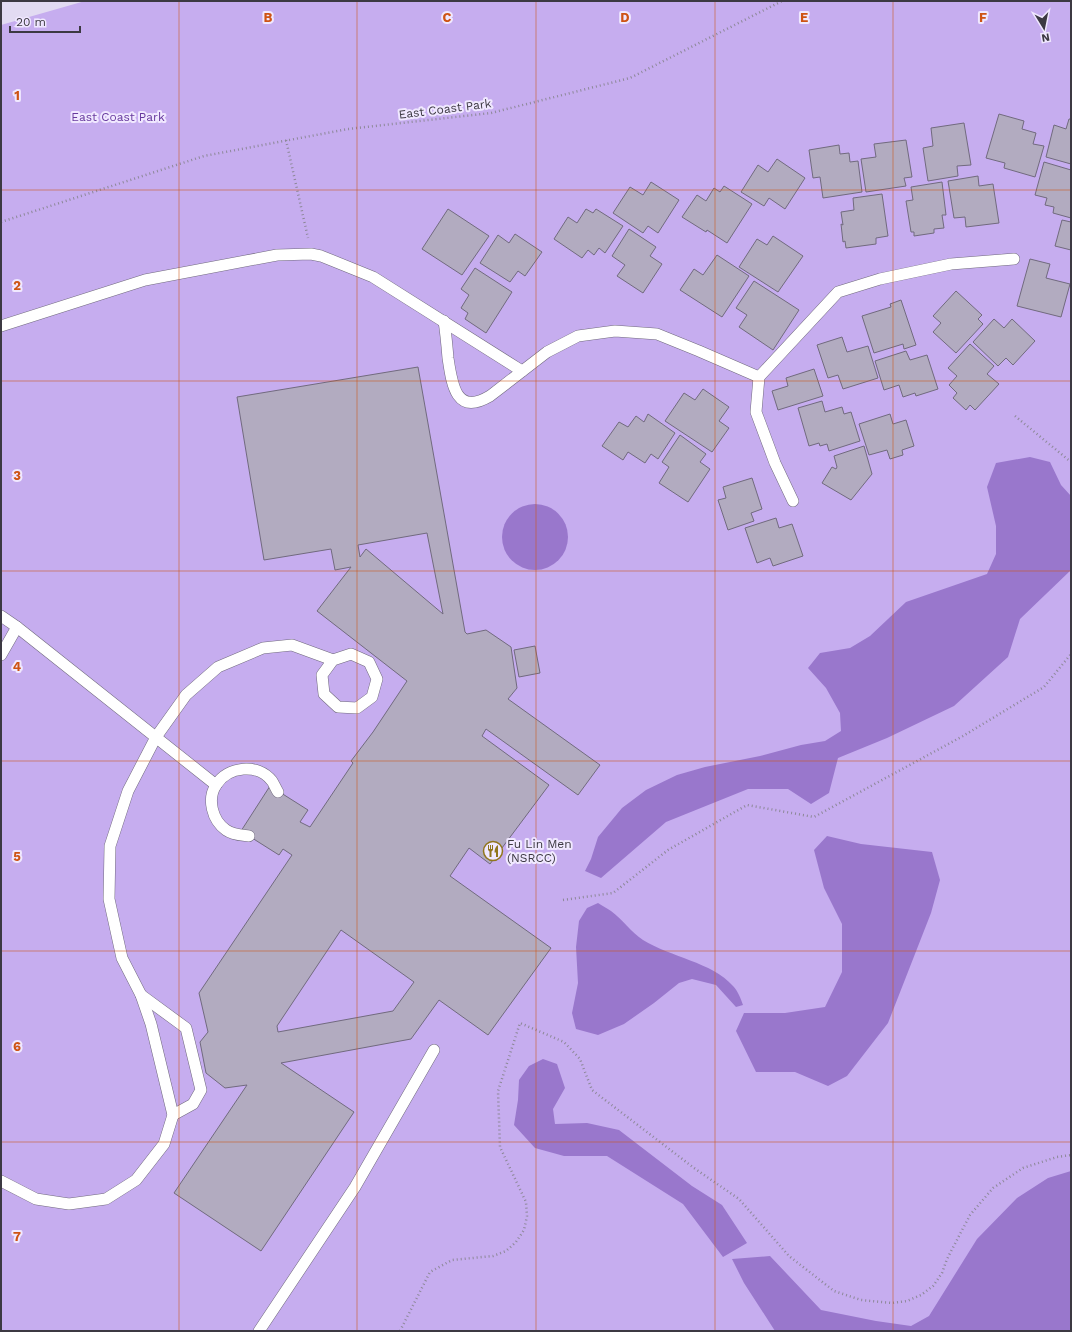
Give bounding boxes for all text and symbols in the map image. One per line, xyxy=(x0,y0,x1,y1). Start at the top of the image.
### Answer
scale bar xyxy=(10,8,80,34)
north arrow xyxy=(1024,8,1064,48)
text: B xyxy=(264,10,273,25)
text: C xyxy=(443,10,452,25)
text: D xyxy=(620,10,630,25)
text: E xyxy=(800,10,808,25)
text: F xyxy=(979,10,987,25)
text: 20 m xyxy=(16,15,46,29)
text: N xyxy=(1041,30,1051,44)
text: 1 xyxy=(14,88,20,103)
street label: East Coast Park xyxy=(398,96,492,122)
park label: East Coast Park xyxy=(71,110,165,124)
text: 2 xyxy=(13,278,21,293)
text: 3 xyxy=(13,468,21,483)
text: 4 xyxy=(13,659,22,674)
place label: Fu Lin Men (NSRCC) xyxy=(507,837,572,865)
restaurant icon: Fu Lin Men (NSRCC) xyxy=(482,840,504,862)
text: 5 xyxy=(13,849,21,864)
text: 6 xyxy=(13,1039,21,1054)
text: 7 xyxy=(13,1229,21,1244)

